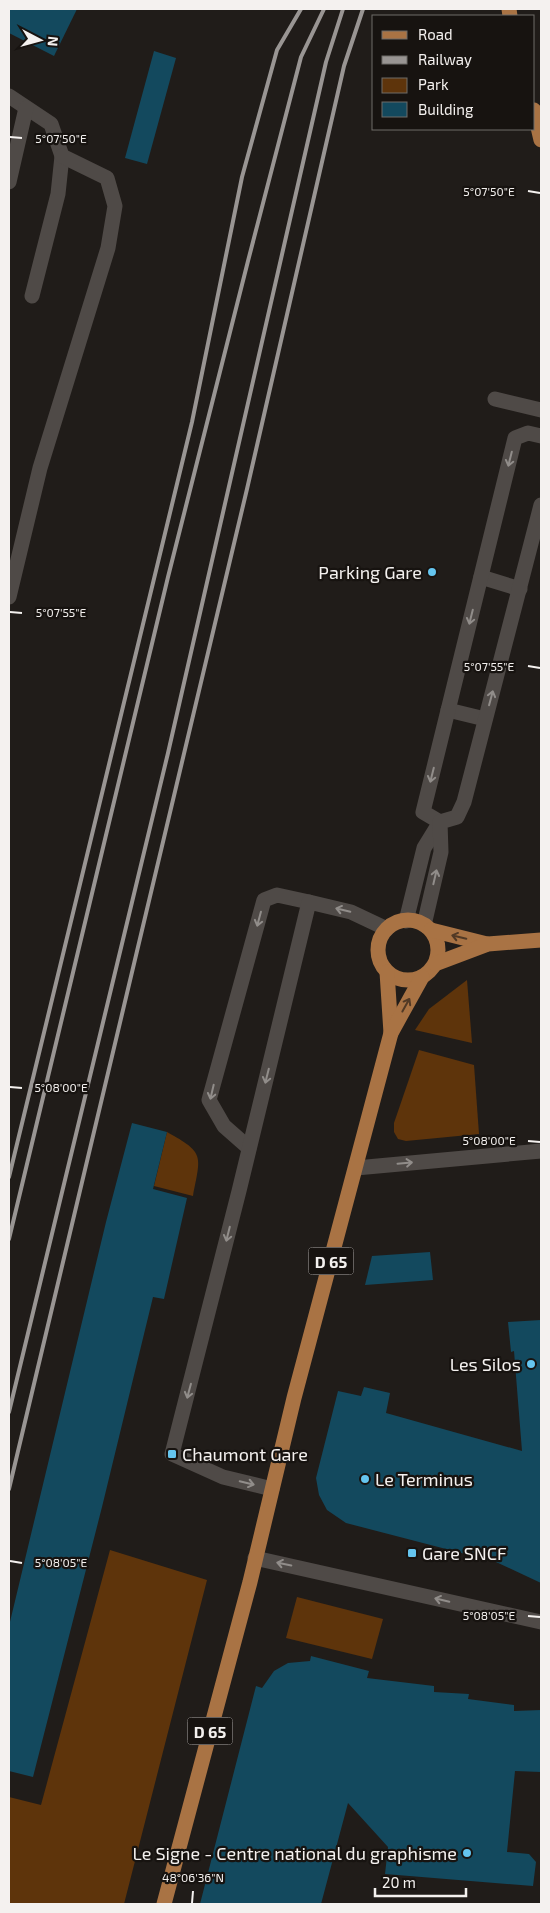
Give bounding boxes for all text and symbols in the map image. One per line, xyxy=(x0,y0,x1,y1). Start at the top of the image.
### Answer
north arrow xyxy=(15,15,65,65)
legend xyxy=(372,15,535,130)
text: Road xyxy=(418,25,453,43)
text: N xyxy=(44,35,62,47)
text: Railway xyxy=(418,50,472,68)
text: Park xyxy=(418,75,449,93)
text: Building xyxy=(418,100,474,118)
text: 5°07'50"E xyxy=(35,131,87,145)
text: 5°07'50"E xyxy=(463,184,515,198)
one-way arrow xyxy=(505,451,514,467)
place label: Parking Gare xyxy=(318,561,422,583)
marker: Parking Gare xyxy=(426,566,438,578)
text: 5°07'55"E xyxy=(36,605,87,619)
one-way arrow xyxy=(466,608,475,624)
text: 5°07'55"E xyxy=(464,659,515,673)
one-way arrow xyxy=(487,690,496,706)
one-way arrow xyxy=(427,766,436,782)
one-way arrow xyxy=(431,870,440,886)
one-way arrow xyxy=(335,905,351,914)
one-way arrow xyxy=(254,911,263,927)
one-way arrow xyxy=(452,932,468,941)
one-way arrow xyxy=(402,998,412,1013)
one-way arrow xyxy=(262,1067,271,1083)
text: 5°08'00"E xyxy=(34,1080,88,1094)
one-way arrow xyxy=(206,1084,216,1100)
text: 5°08'00"E xyxy=(462,1133,516,1147)
one-way arrow xyxy=(396,1159,412,1168)
one-way arrow xyxy=(223,1225,233,1241)
road number: D 65 xyxy=(308,1248,354,1274)
place label: Les Silos xyxy=(450,1353,521,1375)
marker: Les Silos xyxy=(525,1358,537,1370)
one-way arrow xyxy=(183,1383,193,1399)
place label: Chaumont Gare xyxy=(182,1443,308,1465)
marker: Chaumont Gare xyxy=(166,1448,178,1460)
place label: Le Terminus xyxy=(375,1468,473,1490)
marker: Le Terminus xyxy=(359,1473,371,1485)
one-way arrow xyxy=(239,1479,255,1488)
place label: Gare SNCF xyxy=(422,1542,507,1564)
marker: Gare SNCF xyxy=(406,1547,418,1559)
text: 5°08'05"E xyxy=(35,1555,87,1569)
one-way arrow xyxy=(276,1559,292,1568)
one-way arrow xyxy=(435,1595,451,1604)
text: 5°08'05"E xyxy=(463,1608,515,1622)
road number: D 65 xyxy=(188,1718,232,1744)
place label: Le Signe - Centre national du graphisme xyxy=(133,1842,457,1864)
marker: Le Signe - Centre national du graphisme xyxy=(461,1847,473,1859)
scale bar xyxy=(375,1866,466,1898)
text: 48°06'36"N xyxy=(162,1870,224,1884)
text: 20 m xyxy=(382,1873,416,1891)

